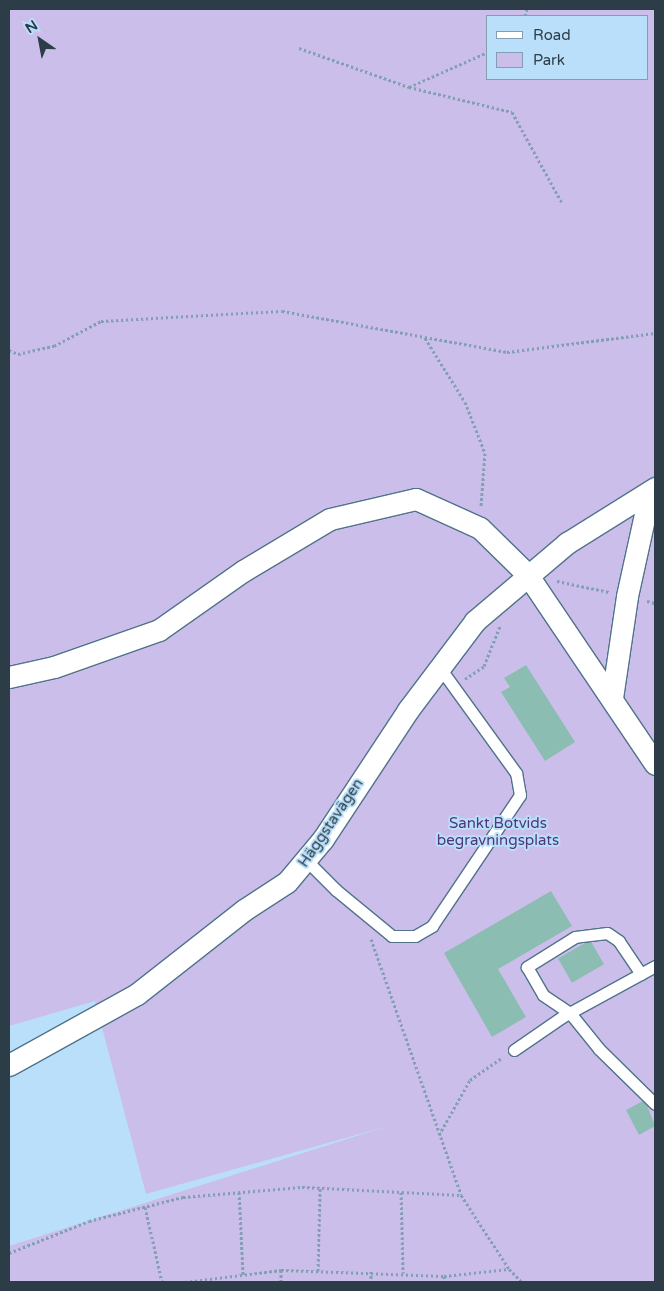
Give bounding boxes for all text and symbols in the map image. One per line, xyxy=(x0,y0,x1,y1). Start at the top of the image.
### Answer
north arrow xyxy=(15,15,65,65)
legend xyxy=(487,15,649,80)
text: N xyxy=(22,17,41,37)
text: Road xyxy=(533,26,571,44)
text: Park xyxy=(533,51,565,69)
street label: Häggstavägen xyxy=(295,775,367,871)
park label: Sankt Botvids begravningsplats xyxy=(437,814,559,849)

